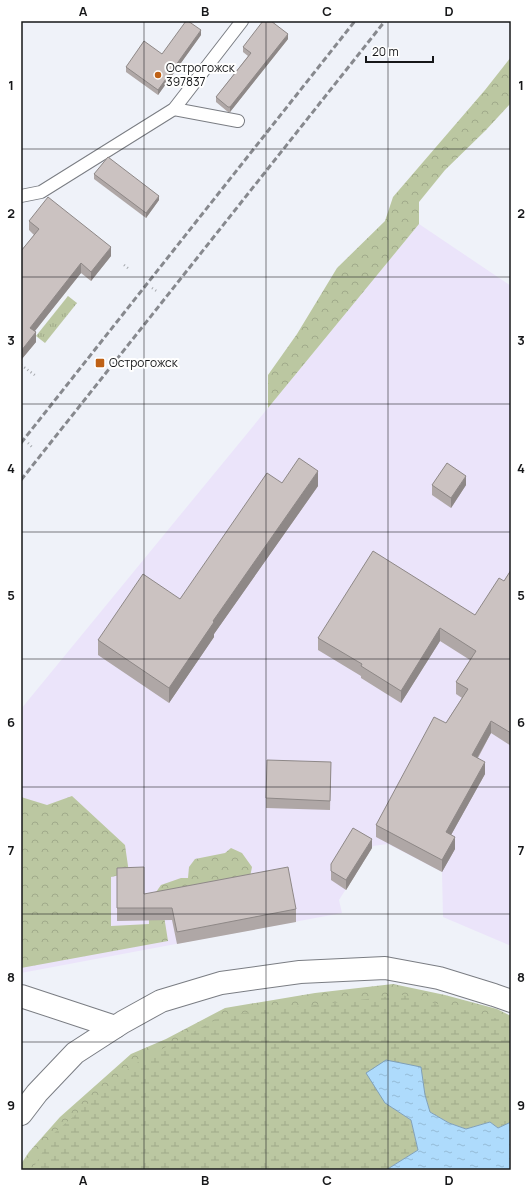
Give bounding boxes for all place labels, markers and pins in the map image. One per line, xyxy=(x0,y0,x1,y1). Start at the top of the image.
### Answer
place label: Острогожск 397837 xyxy=(166,59,236,90)
marker: Острогожск 397837 xyxy=(153,70,163,80)
place label: Острогожск xyxy=(109,354,179,371)
marker: Острогожск xyxy=(94,357,106,369)

